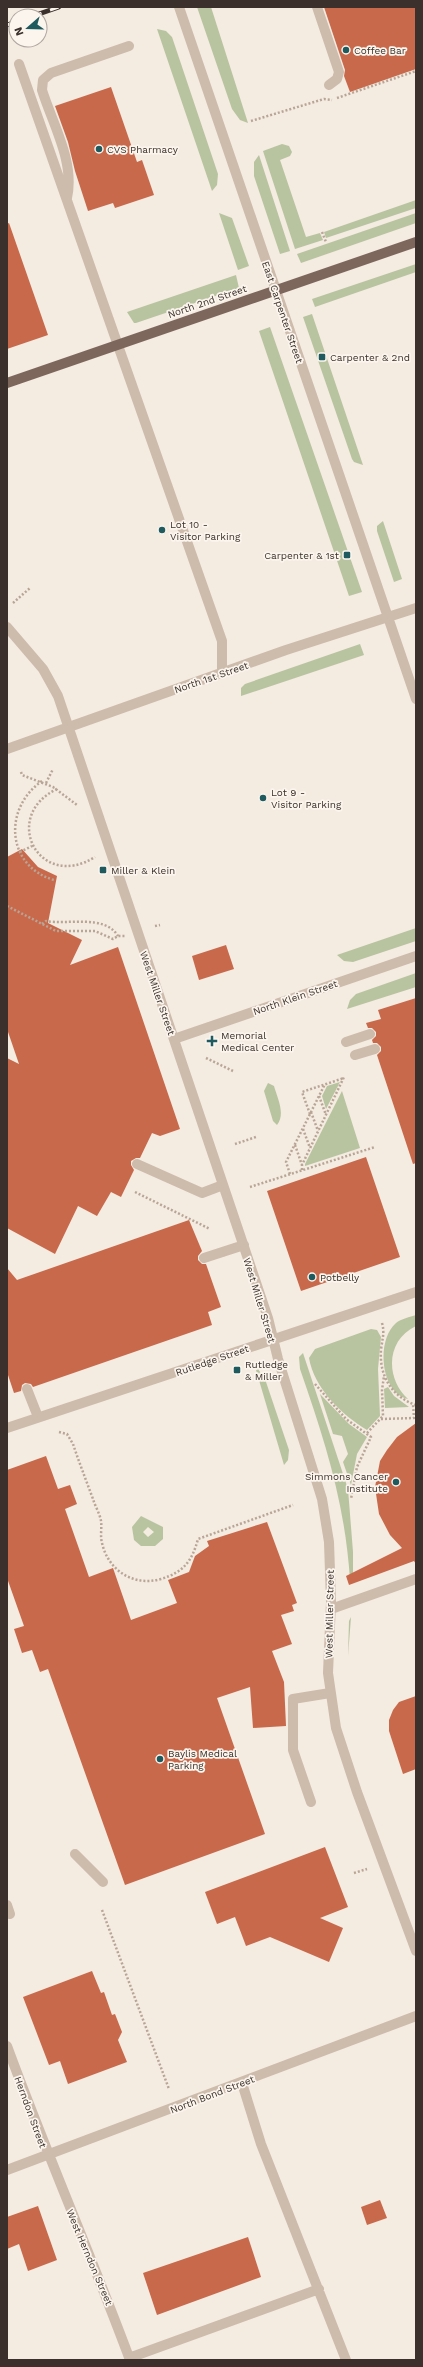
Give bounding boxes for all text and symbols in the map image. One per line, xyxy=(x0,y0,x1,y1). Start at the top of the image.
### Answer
north arrow xyxy=(8,8,48,48)
text: N xyxy=(12,25,27,37)
marker: Coffee Bar xyxy=(341,45,351,55)
place label: Coffee Bar xyxy=(354,45,406,56)
marker: CVS Pharmacy xyxy=(94,144,104,154)
place label: CVS Pharmacy xyxy=(107,144,179,155)
street label: East Carpenter Street xyxy=(260,260,305,365)
street label: North 2nd Street xyxy=(166,283,249,320)
marker: Carpenter & 2nd xyxy=(317,352,327,362)
place label: Carpenter & 2nd xyxy=(330,352,410,363)
place label: Lot 10 - Visitor Parking xyxy=(170,519,241,542)
marker: Lot 10 - Visitor Parking xyxy=(157,525,167,535)
place label: Carpenter & 1st xyxy=(264,550,340,561)
marker: Carpenter & 1st xyxy=(342,550,352,560)
street label: North 1st Street xyxy=(173,659,250,695)
place label: Lot 9 - Visitor Parking xyxy=(271,787,342,810)
marker: Lot 9 - Visitor Parking xyxy=(258,793,268,803)
marker: Miller & Klein xyxy=(98,865,108,875)
place label: Miller & Klein xyxy=(111,865,175,876)
street label: West Miller Street xyxy=(138,950,177,1037)
street label: North Klein Street xyxy=(251,978,340,1017)
place label: Memorial Medical Center xyxy=(221,1030,294,1053)
marker: Memorial Medical Center xyxy=(206,1035,218,1047)
street label: West Miller Street xyxy=(241,1256,278,1345)
marker: Potbelly xyxy=(307,1272,317,1282)
place label: Potbelly xyxy=(320,1272,360,1283)
street label: Rutledge Street xyxy=(174,1343,251,1378)
place label: Rutledge & Miller xyxy=(245,1359,288,1382)
marker: Rutledge & Miller xyxy=(232,1365,242,1375)
place label: Simmons Cancer Institute xyxy=(305,1471,388,1494)
marker: Simmons Cancer Institute xyxy=(391,1477,401,1487)
street label: West Miller Street xyxy=(323,1569,336,1658)
place label: Baylis Medical Parking xyxy=(168,1748,237,1771)
marker: Baylis Medical Parking xyxy=(155,1754,165,1764)
street label: North Bond Street xyxy=(169,2073,257,2116)
street label: Herndon Street xyxy=(12,2075,49,2150)
street label: West Herndon Street xyxy=(64,2208,115,2308)

